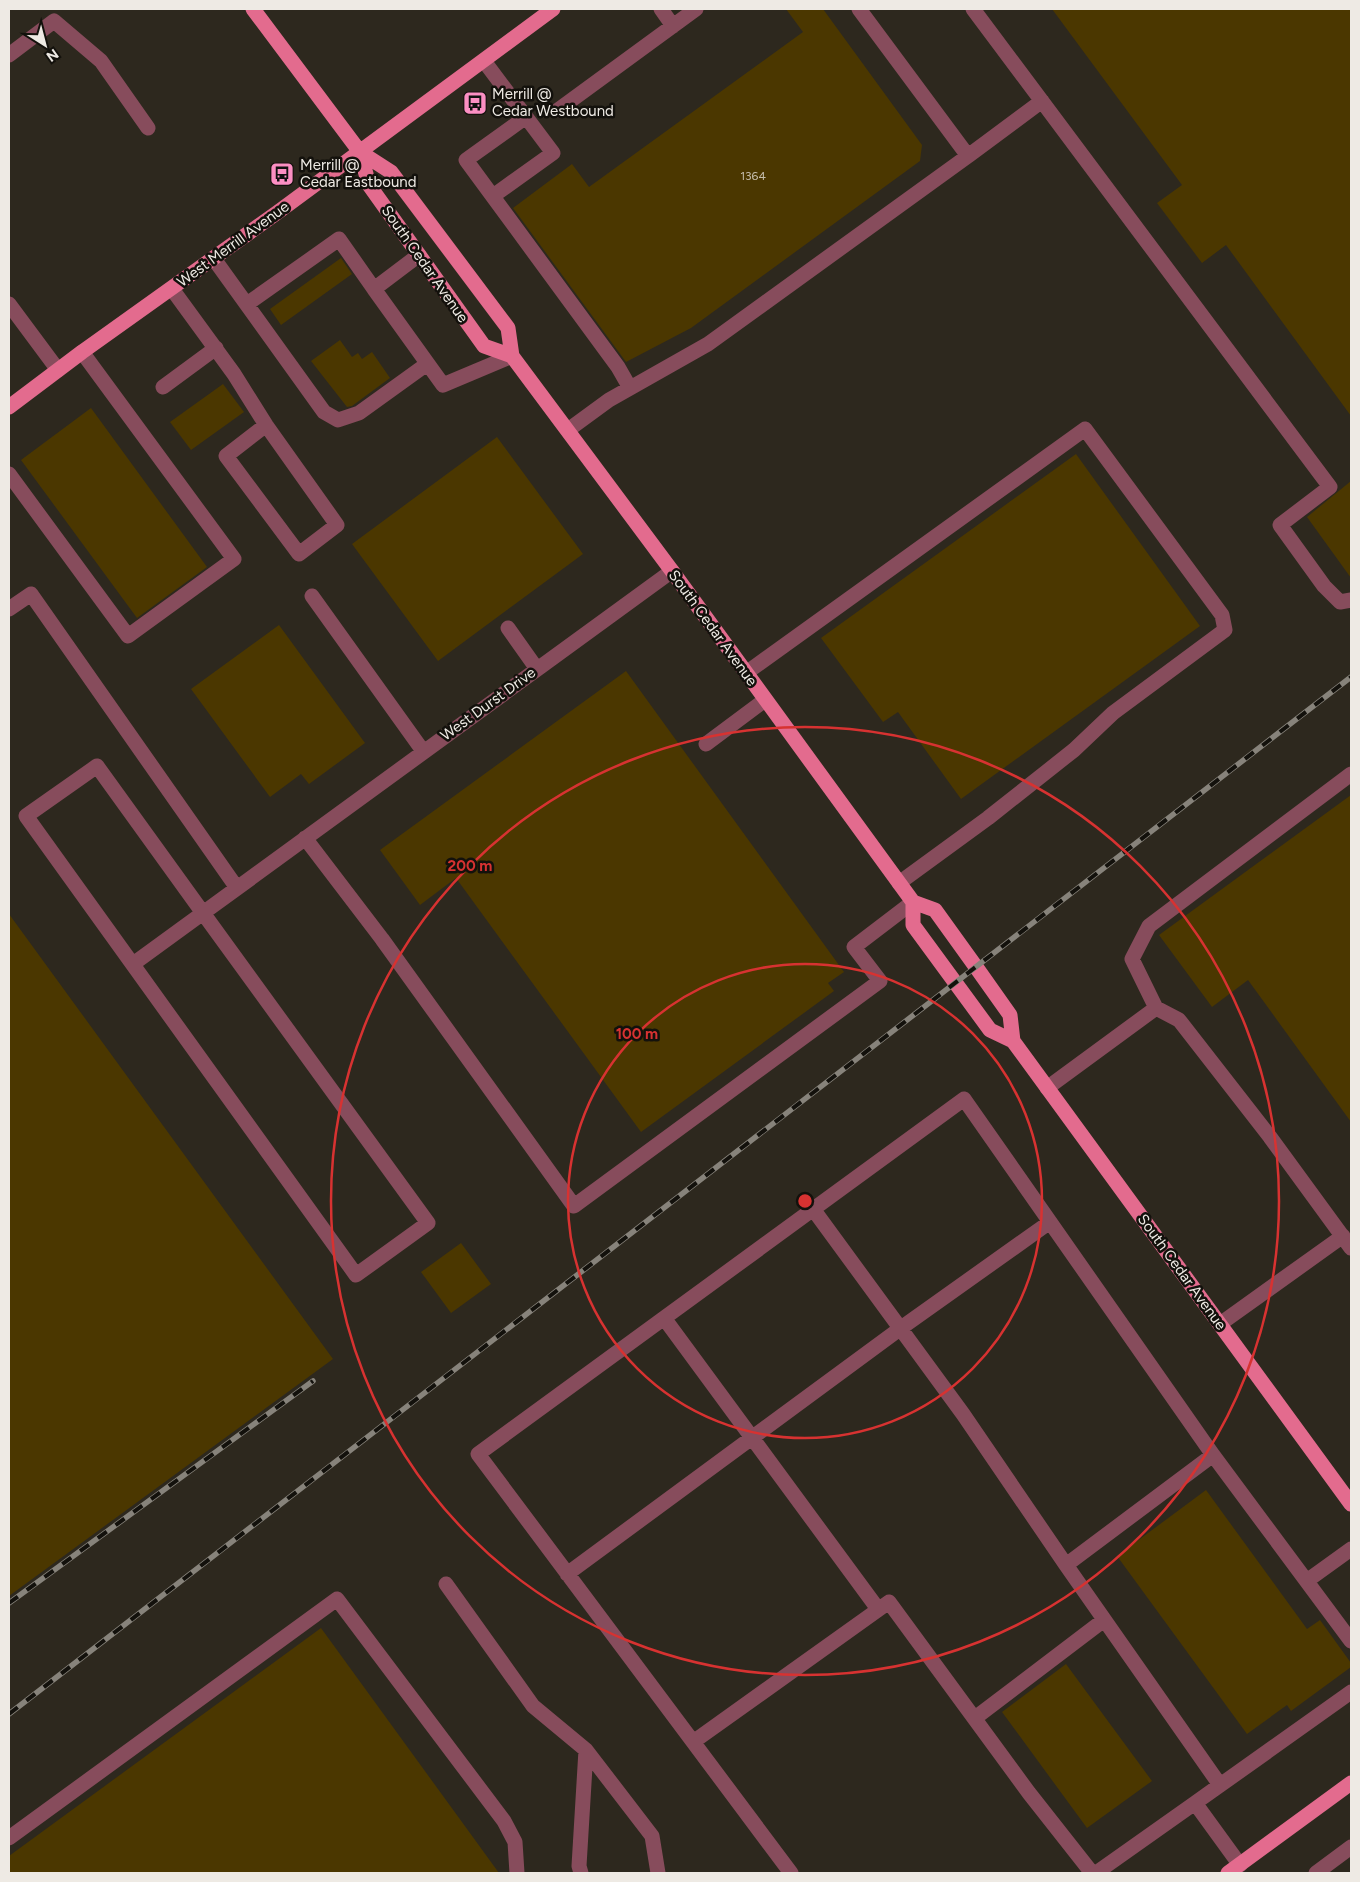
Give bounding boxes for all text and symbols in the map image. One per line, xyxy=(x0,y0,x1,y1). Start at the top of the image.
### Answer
north arrow xyxy=(20,20,70,70)
text: N xyxy=(43,45,62,65)
place label: Merrill @ Cedar Westbound xyxy=(492,85,614,120)
bus stop icon: Merrill @ Cedar Westbound xyxy=(462,90,488,116)
place label: Merrill @ Cedar Eastbound xyxy=(300,156,416,191)
bus stop icon: Merrill @ Cedar Eastbound xyxy=(269,161,295,187)
house number: 1364 xyxy=(740,169,766,183)
street label: West Merrill Avenue xyxy=(174,197,292,291)
street label: South Cedar Avenue xyxy=(378,202,472,326)
street label: South Cedar Avenue xyxy=(665,566,761,690)
street label: West Durst Drive xyxy=(437,663,539,745)
text: 200 m xyxy=(448,857,492,875)
text: 100 m xyxy=(616,1025,658,1043)
centre of rings xyxy=(796,1192,814,1210)
street label: South Cedar Avenue xyxy=(1134,1210,1230,1334)

